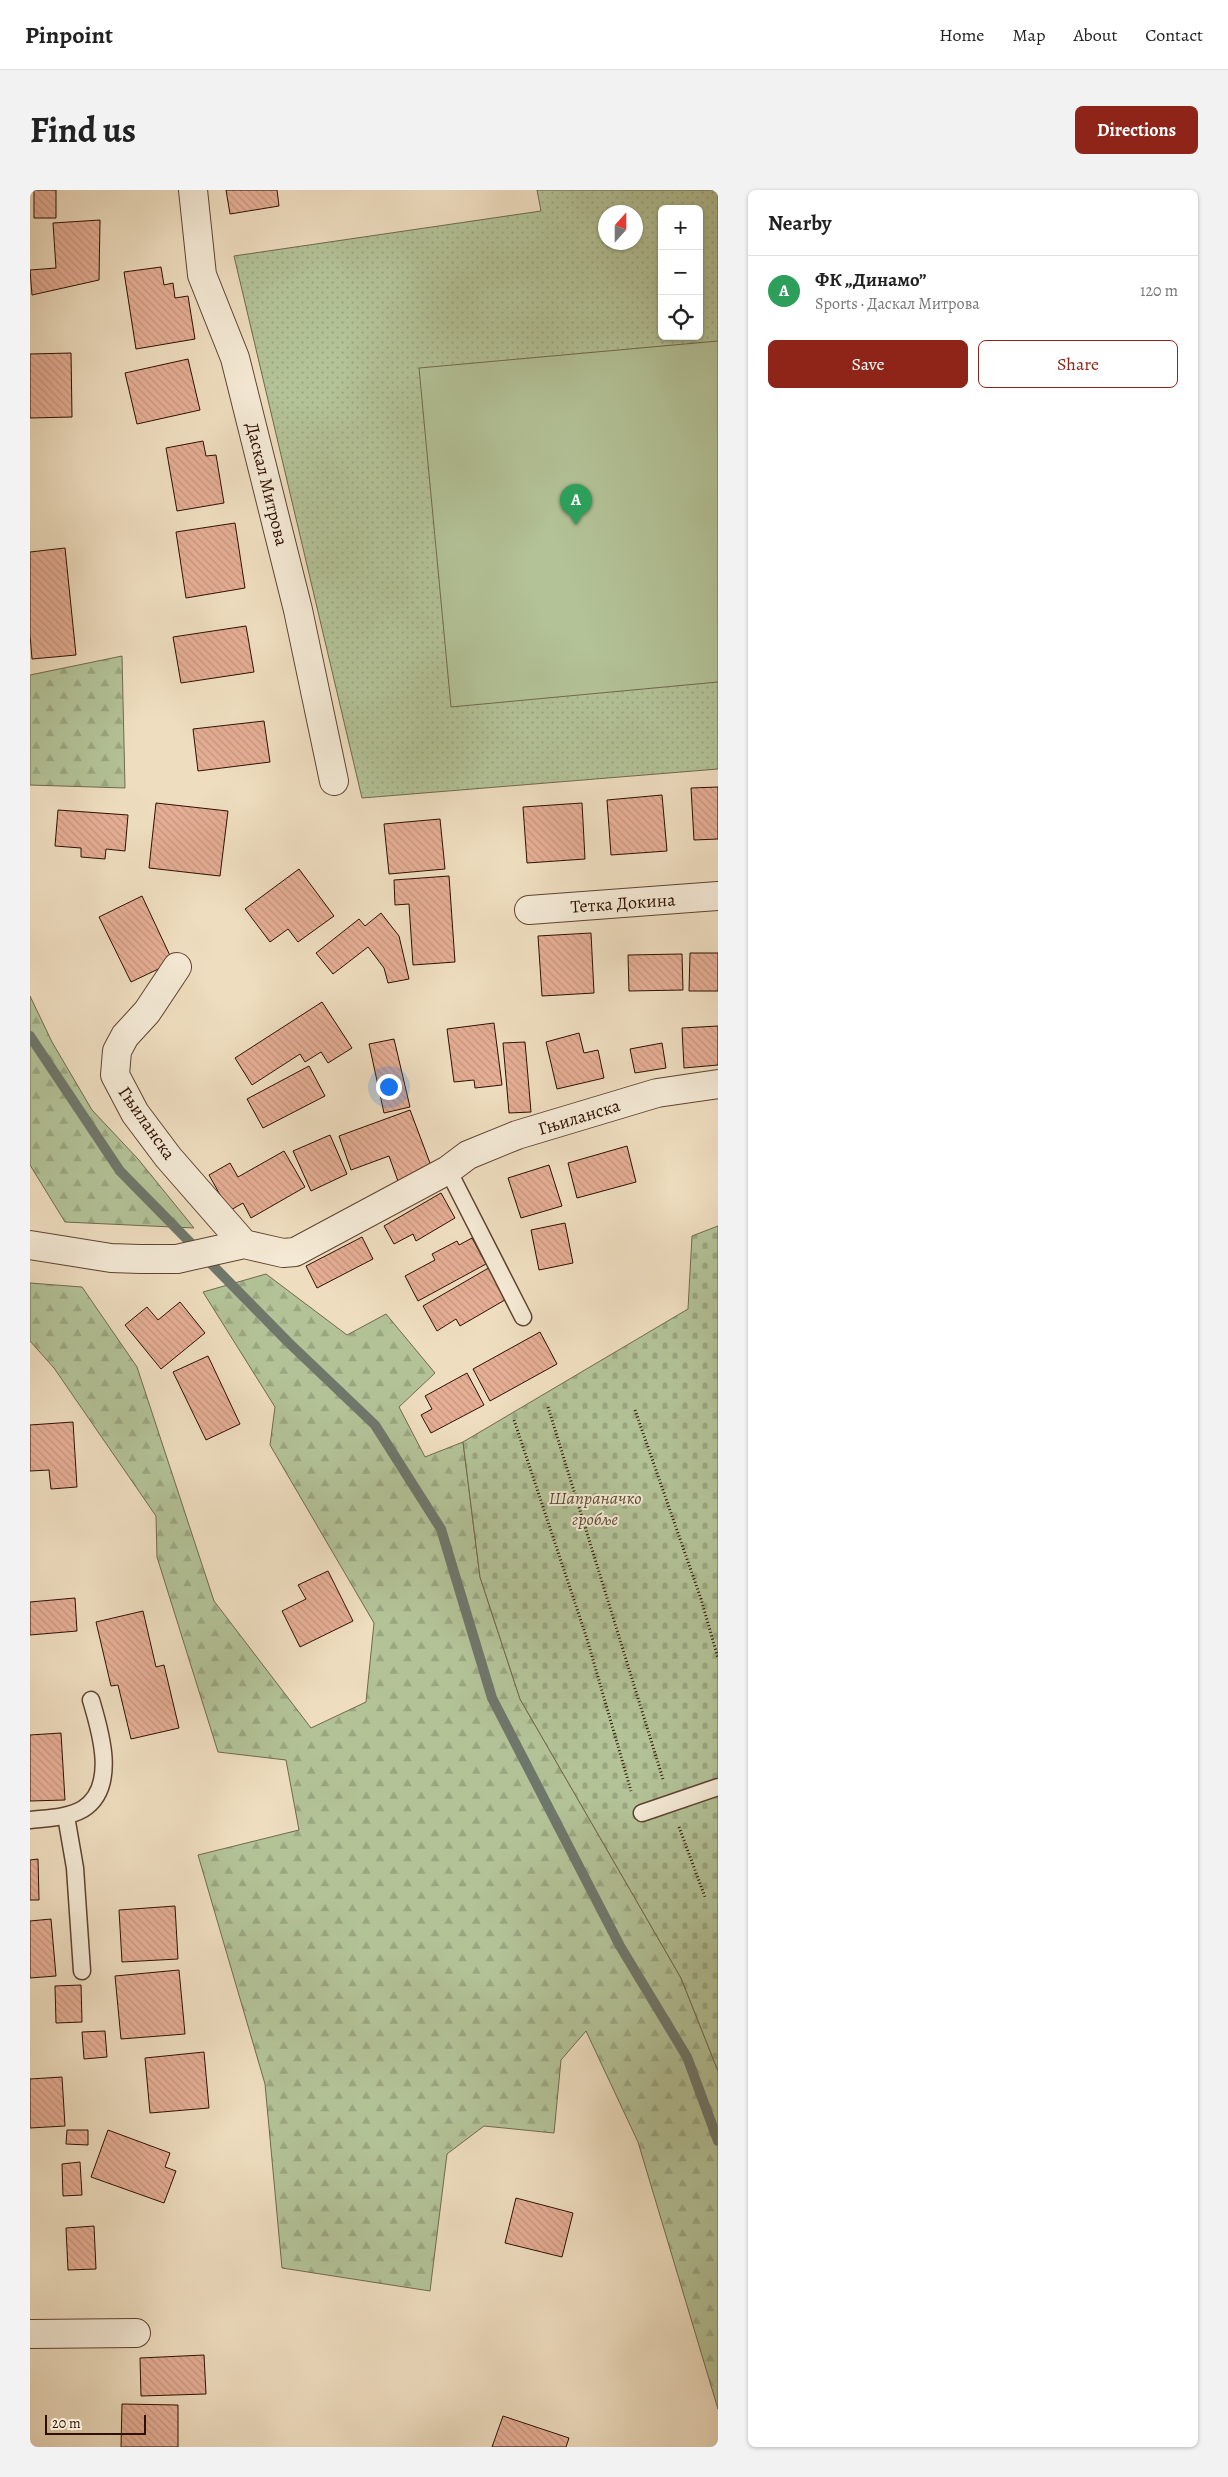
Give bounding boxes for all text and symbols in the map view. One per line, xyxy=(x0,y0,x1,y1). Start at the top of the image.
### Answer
text: Pinpoint xyxy=(25,19,113,51)
text: Home xyxy=(939,23,984,47)
text: Map xyxy=(1012,23,1045,47)
text: About xyxy=(1073,23,1117,47)
text: Contact xyxy=(1145,23,1203,47)
text: Find us xyxy=(30,106,136,154)
button: Directions xyxy=(1075,106,1198,154)
north arrow xyxy=(598,205,643,250)
map controls xyxy=(658,205,703,340)
button: + xyxy=(658,205,703,250)
text: Nearby xyxy=(768,209,831,237)
button: − xyxy=(658,250,703,295)
text: ФК „Динамо” xyxy=(815,267,926,293)
text: A xyxy=(779,280,789,302)
text: 120 m xyxy=(1140,280,1178,302)
text: Sports · Даскал Митрова xyxy=(815,293,980,315)
button: locate xyxy=(658,295,703,340)
button: Save xyxy=(768,340,968,388)
button: Share xyxy=(978,340,1178,388)
street label: Даскал Митрова xyxy=(240,420,294,549)
pin: A xyxy=(560,484,592,525)
street label: Тетка Докина xyxy=(570,887,677,919)
your location xyxy=(376,1074,402,1100)
street label: Гњиланска xyxy=(113,1081,182,1165)
street label: Гњиланска xyxy=(535,1093,624,1141)
park label: Шапраначко гробље xyxy=(548,1486,642,1531)
scale bar xyxy=(45,2412,146,2435)
text: 20 m xyxy=(52,2414,81,2433)

